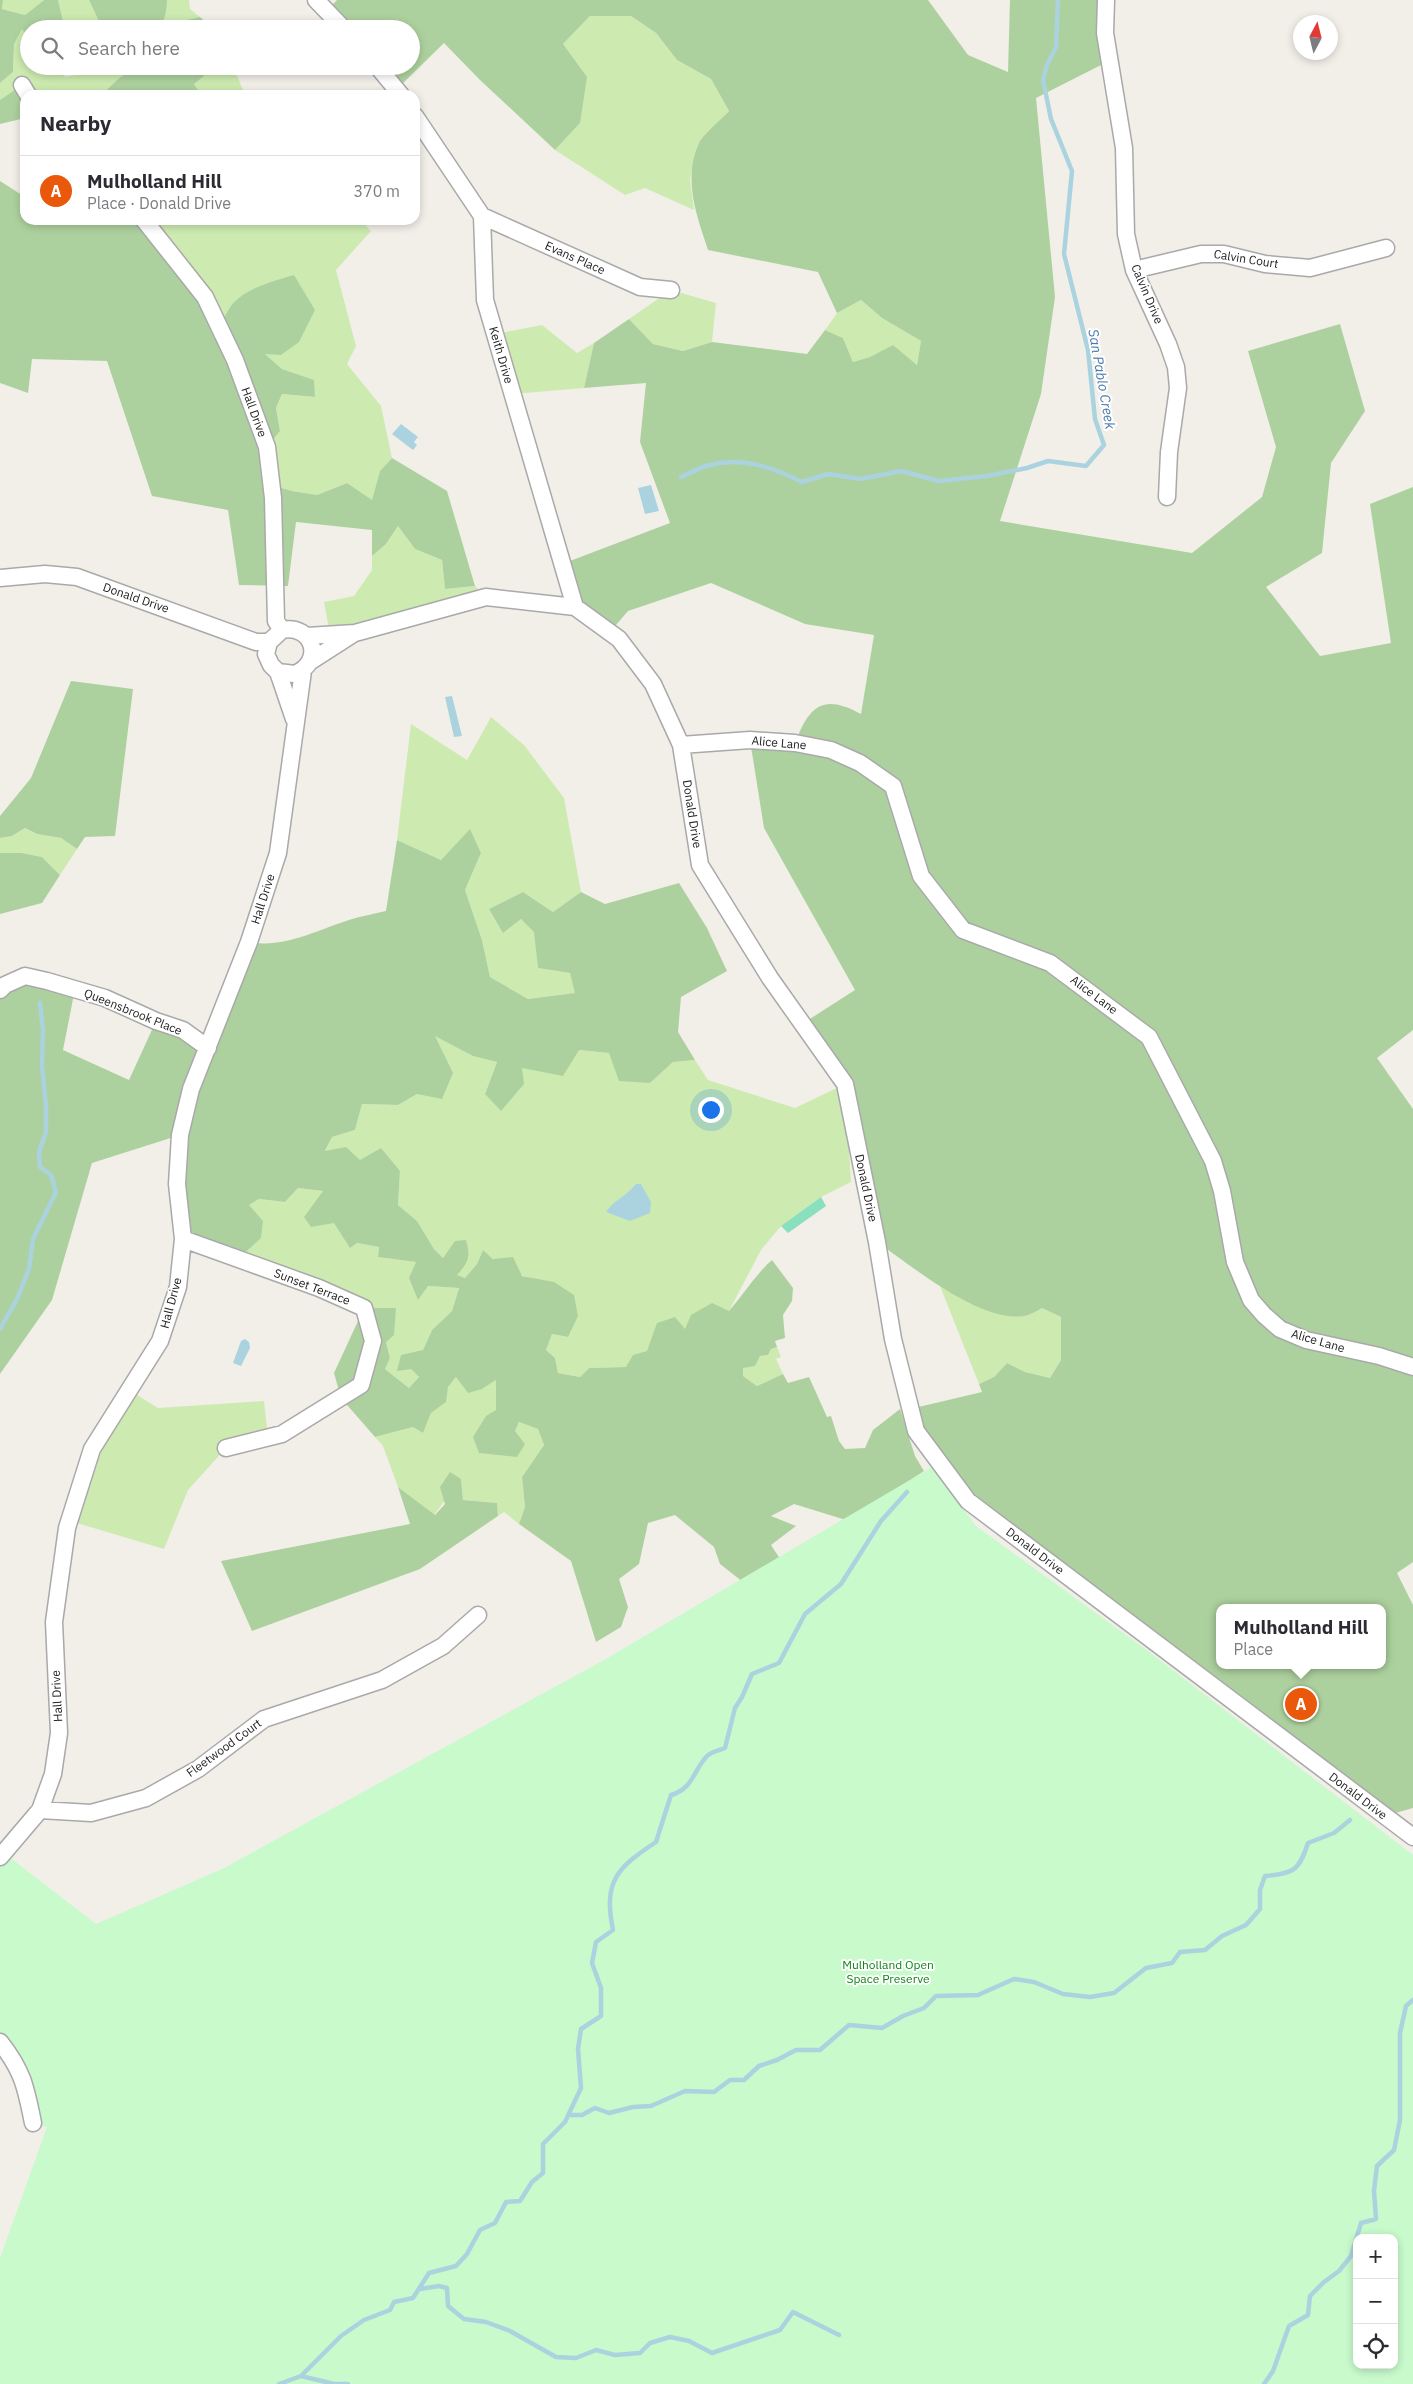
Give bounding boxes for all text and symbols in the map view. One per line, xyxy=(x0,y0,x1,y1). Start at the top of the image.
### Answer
north arrow xyxy=(1293,15,1338,60)
search box xyxy=(20,20,420,75)
icon: search xyxy=(38,34,66,62)
text: Search here xyxy=(78,36,180,60)
text: Nearby xyxy=(40,109,111,137)
text: Mulholland Hill xyxy=(87,169,222,193)
text: A xyxy=(51,181,61,201)
text: 370 m xyxy=(353,181,400,201)
text: Place · Donald Drive xyxy=(87,193,231,213)
street label: Evans Place xyxy=(543,238,608,278)
street label: Calvin Court xyxy=(1213,246,1279,271)
street label: Calvin Drive xyxy=(1128,262,1167,326)
street label: Keith Drive xyxy=(486,325,517,385)
water label: San Pablo Creek xyxy=(1084,328,1120,431)
street label: Hall Drive xyxy=(239,385,271,439)
street label: Donald Drive xyxy=(101,579,172,616)
street label: Alice Lane xyxy=(751,733,808,752)
street label: Donald Drive xyxy=(680,779,705,850)
street label: Hall Drive xyxy=(247,871,278,926)
street label: Alice Lane xyxy=(1068,972,1121,1017)
street label: Queensbrook Place xyxy=(82,985,185,1038)
your location xyxy=(698,1097,724,1123)
street label: Donald Drive xyxy=(852,1153,881,1224)
street label: Sunset Terrace xyxy=(272,1265,353,1308)
street label: Hall Drive xyxy=(157,1275,185,1330)
street label: Alice Lane xyxy=(1290,1326,1347,1355)
street label: Donald Drive xyxy=(1003,1524,1068,1578)
popup xyxy=(1216,1604,1386,1669)
text: Mulholland Hill xyxy=(1234,1615,1368,1639)
text: Place xyxy=(1234,1639,1273,1659)
street label: Hall Drive xyxy=(48,1669,65,1722)
pin: A xyxy=(1285,1685,1317,1723)
street label: Fleetwood Court xyxy=(183,1715,264,1780)
street label: Donald Drive xyxy=(1326,1769,1391,1823)
park label: Mulholland Open Space Preserve xyxy=(842,1957,934,1986)
map controls xyxy=(1353,2234,1398,2369)
button: + xyxy=(1353,2234,1398,2279)
button: − xyxy=(1353,2279,1398,2324)
button: locate xyxy=(1353,2324,1398,2369)

